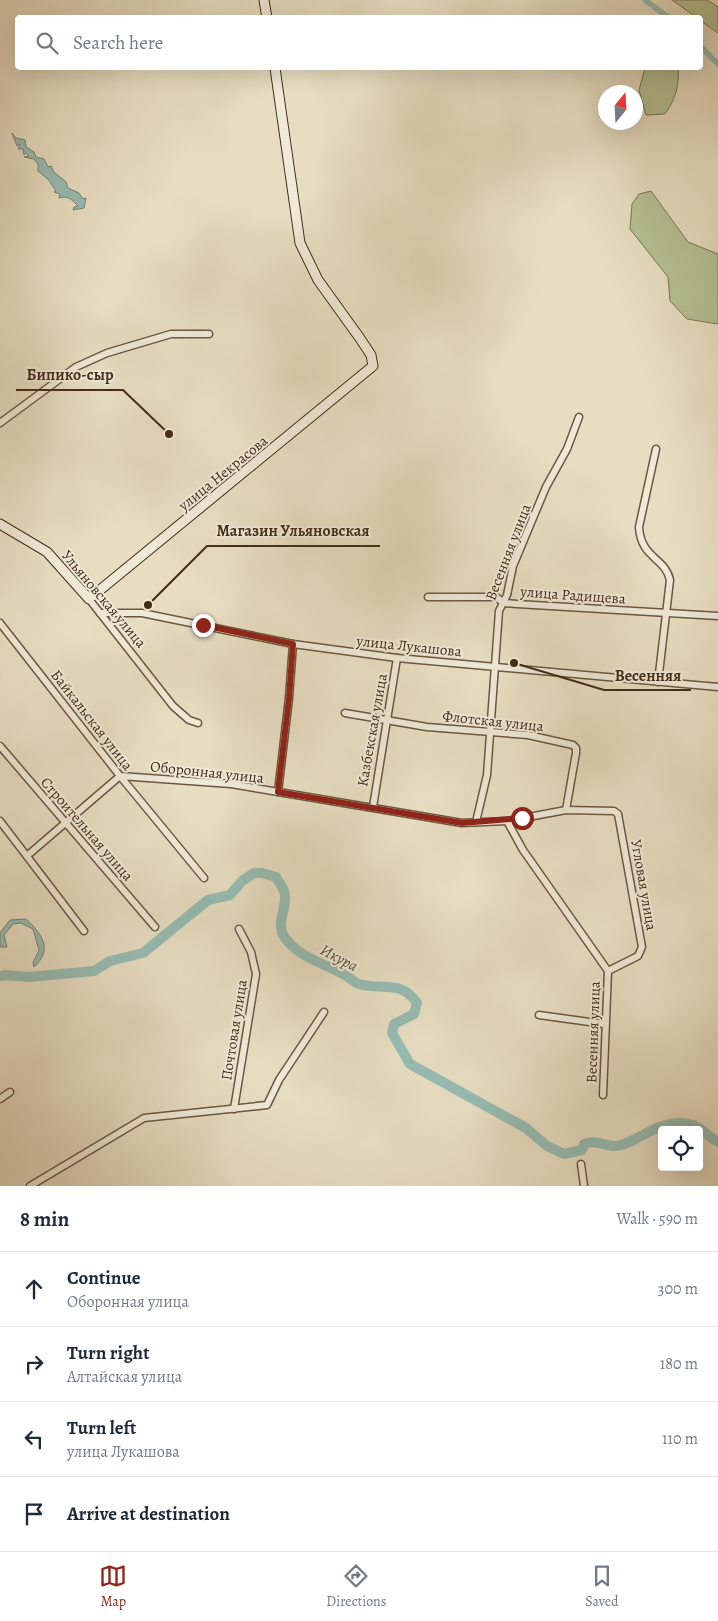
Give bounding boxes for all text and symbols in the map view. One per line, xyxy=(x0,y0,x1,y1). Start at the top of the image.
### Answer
search box xyxy=(15,15,703,70)
icon: search xyxy=(33,29,61,57)
text: Search here xyxy=(73,30,163,56)
north arrow xyxy=(598,85,643,130)
callout: Бипико-сыр xyxy=(16,359,123,390)
text: Бипико-сыр xyxy=(26,364,114,386)
street label: улица Некрасова xyxy=(173,431,272,516)
street label: Весенняя улица xyxy=(480,501,536,603)
callout: Магазин Ульяновская xyxy=(207,515,380,546)
text: Магазин Ульяновская xyxy=(217,520,370,542)
street label: Ульяновская улица xyxy=(57,546,151,652)
street label: улица Радищева xyxy=(519,581,626,609)
route end xyxy=(192,614,215,637)
street label: улица Лукашова xyxy=(354,630,463,661)
callout: Весенняя xyxy=(604,659,691,690)
text: Весенняя xyxy=(615,665,681,687)
street label: Байкальская улица xyxy=(46,666,138,774)
street label: Казбекская улица xyxy=(352,672,392,788)
street label: Флотская улица xyxy=(441,706,545,736)
street label: Оборонная улица xyxy=(149,756,265,788)
street label: Строительная улица xyxy=(36,773,138,885)
route start xyxy=(511,807,534,830)
street label: Угловая улица xyxy=(626,838,662,932)
water label: Икура xyxy=(316,939,362,977)
street label: Почтовая улица xyxy=(216,978,252,1082)
street label: Весенняя улица xyxy=(581,981,605,1083)
map controls xyxy=(658,1126,703,1171)
button: locate xyxy=(658,1126,703,1171)
text: 8 min xyxy=(20,1205,69,1233)
text: Walk · 590 m xyxy=(616,1208,698,1230)
text: Continue xyxy=(67,1265,141,1291)
icon: ahead xyxy=(20,1275,48,1303)
text: 300 m xyxy=(658,1278,698,1300)
text: Оборонная улица xyxy=(67,1291,189,1313)
text: Turn right xyxy=(67,1340,149,1366)
icon: right xyxy=(20,1350,48,1378)
text: 180 m xyxy=(660,1353,698,1375)
text: Алтайская улица xyxy=(67,1366,182,1388)
text: Turn left xyxy=(67,1415,136,1441)
icon: left xyxy=(20,1425,48,1453)
text: 110 m xyxy=(662,1428,698,1450)
text: улица Лукашова xyxy=(67,1441,180,1463)
icon: arrive xyxy=(20,1500,48,1528)
text: Arrive at destination xyxy=(67,1501,230,1527)
tab: Map xyxy=(99,1562,127,1611)
tab: Directions xyxy=(326,1562,386,1611)
tab: Saved xyxy=(585,1562,619,1611)

